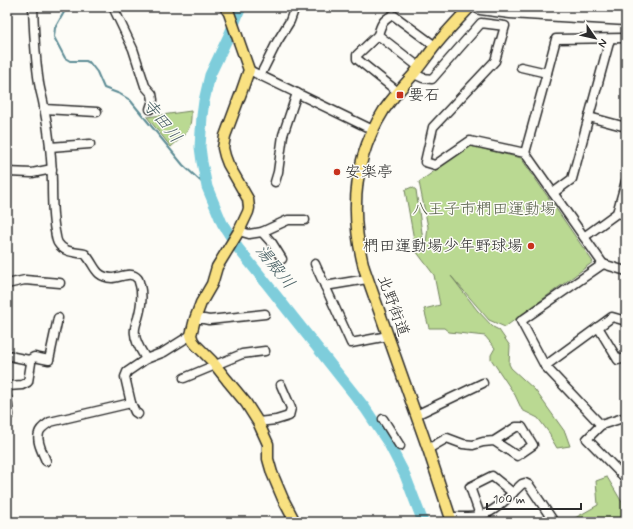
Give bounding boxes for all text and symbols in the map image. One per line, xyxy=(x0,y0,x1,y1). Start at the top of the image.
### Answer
north arrow xyxy=(575,18,615,58)
text: N xyxy=(595,36,610,50)
place label: 要石 xyxy=(408,85,440,106)
marker: 要石 xyxy=(395,90,405,100)
water label: 寺田川 xyxy=(137,94,187,148)
place label: 安楽亭 xyxy=(345,162,393,183)
marker: 安楽亭 xyxy=(332,167,342,177)
park label: 八王子市椚田運動場 xyxy=(412,199,556,220)
place label: 椚田運動場少年野球場 xyxy=(363,236,523,257)
water label: 湯殿川 xyxy=(250,240,300,294)
marker: 椚田運動場少年野球場 xyxy=(526,241,536,251)
street label: 北野街道 xyxy=(372,272,414,340)
scale bar xyxy=(487,485,581,511)
text: 100 m xyxy=(493,492,525,508)

